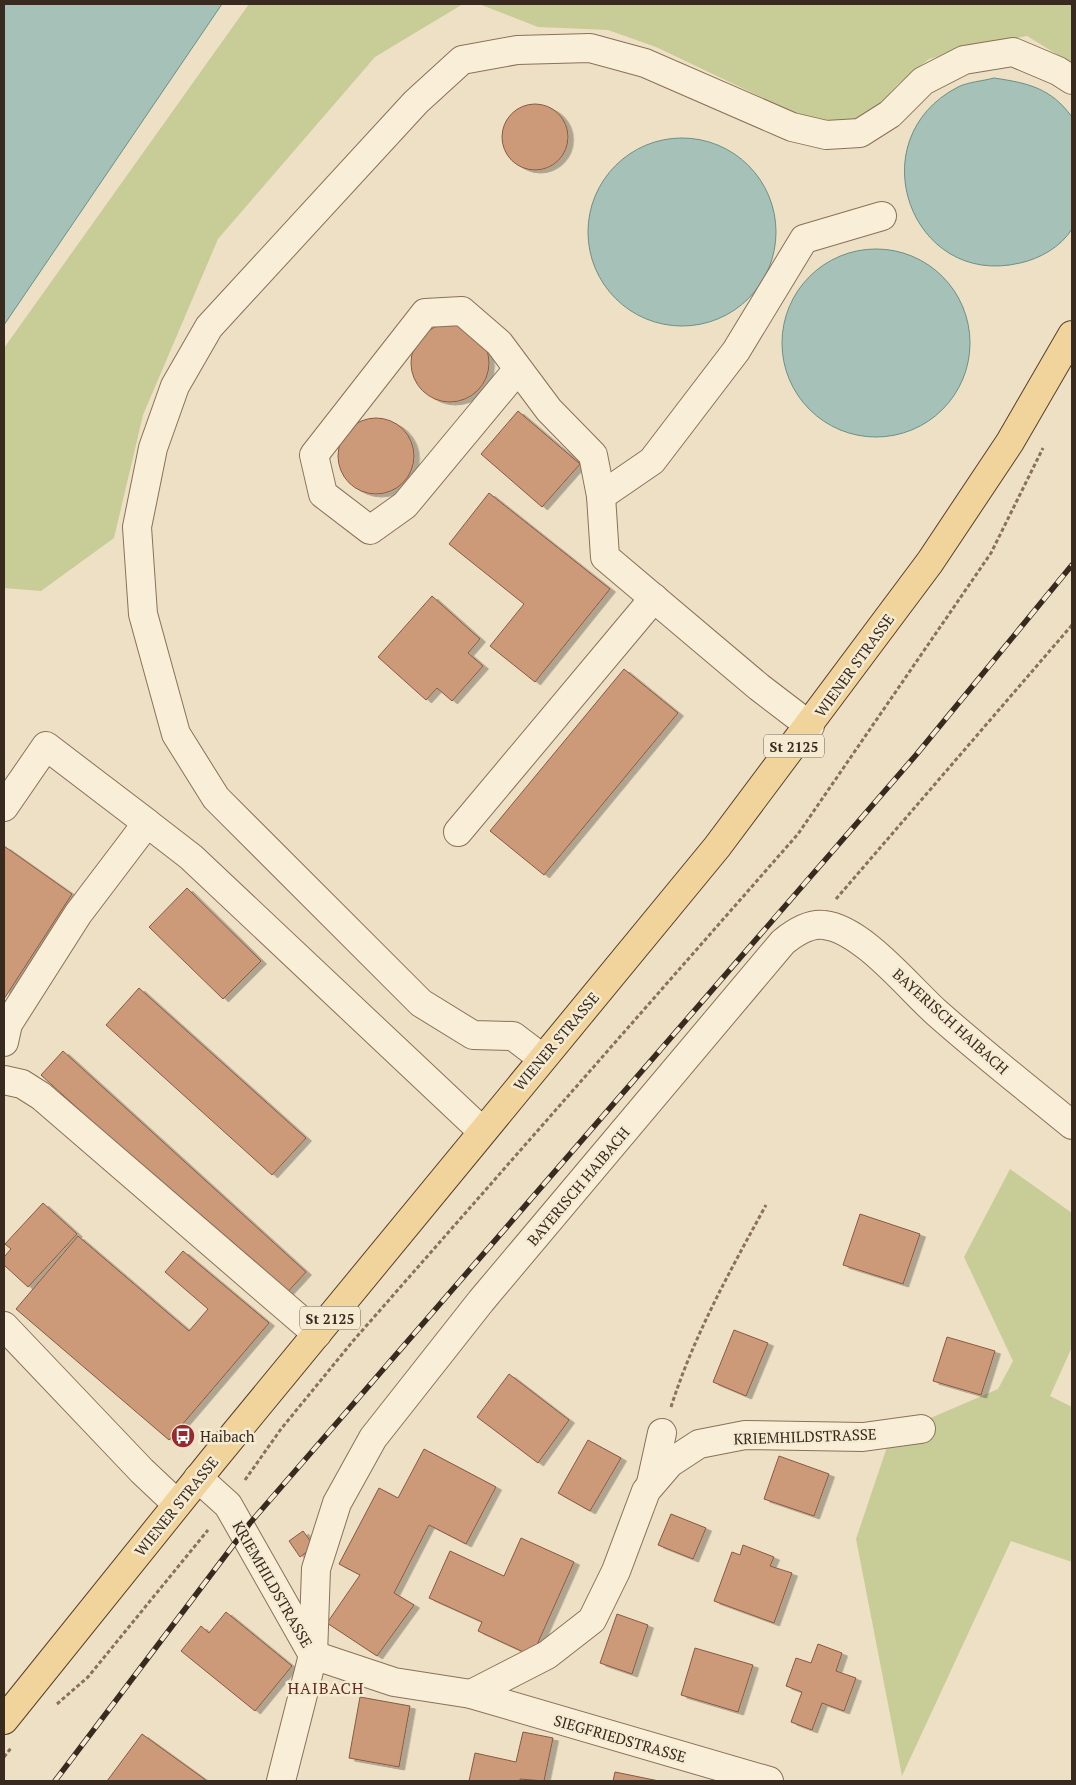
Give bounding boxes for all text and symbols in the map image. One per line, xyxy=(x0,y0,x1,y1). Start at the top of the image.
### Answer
street label: WIENER STRASSE xyxy=(810,609,898,721)
road number: St 2125 xyxy=(764,734,824,758)
street label: BAYERISCH HAIBACH xyxy=(889,964,1013,1078)
street label: WIENER STRASSE xyxy=(509,988,603,1094)
street label: BAYERISCH HAIBACH xyxy=(522,1122,634,1250)
road number: St 2125 xyxy=(300,1306,360,1330)
bus stop icon: Haibach xyxy=(170,1423,196,1449)
street label: KRIEMHILDSTRASSE xyxy=(733,1424,877,1448)
place label: Haibach xyxy=(200,1426,255,1446)
street label: WIENER STRASSE xyxy=(130,1452,222,1560)
street label: KRIEMHILDSTRASSE xyxy=(229,1517,317,1651)
district label: HAIBACH xyxy=(287,1677,365,1699)
street label: SIEGFRIEDSTRASSE xyxy=(552,1710,688,1766)

